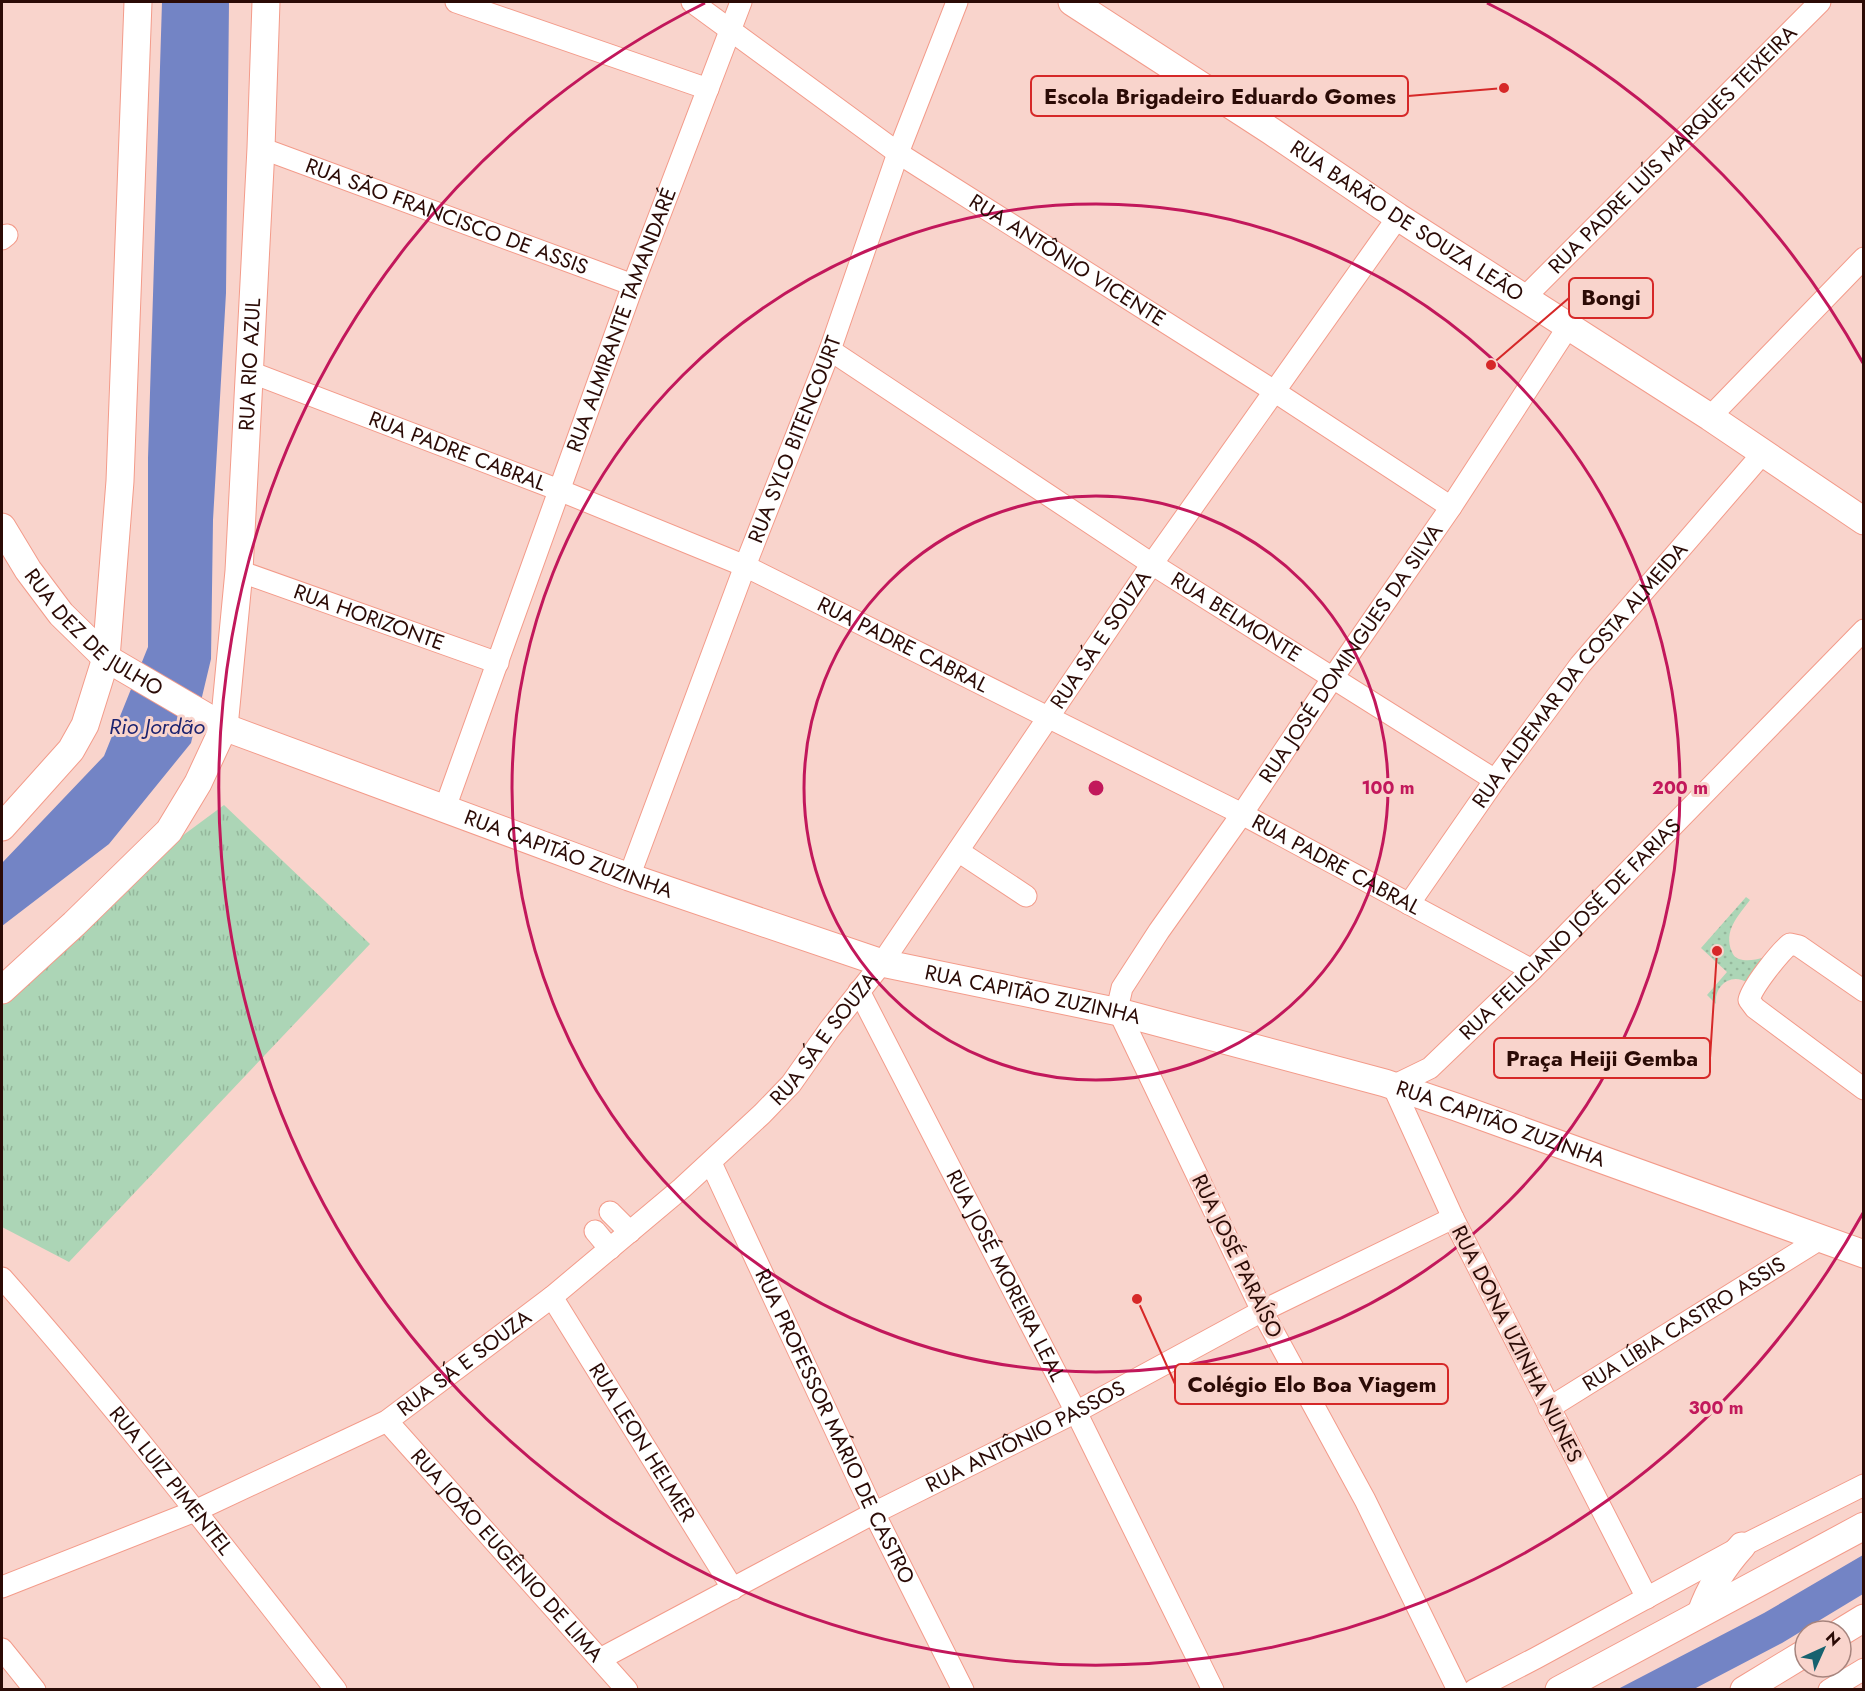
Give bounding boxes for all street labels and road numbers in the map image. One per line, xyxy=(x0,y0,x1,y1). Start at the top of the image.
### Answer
street label: RUA PADRE LUÍS MARQUES TEIXEIRA xyxy=(1541,18,1804,281)
street label: RUA BARÃO DE SOUZA LEÃO xyxy=(1284,133,1529,309)
street label: RUA SÃO FRANCISCO DE ASSIS xyxy=(301,151,592,282)
street label: RUA ALMIRANTE TAMANDARÉ xyxy=(559,183,684,456)
street label: RUA ANTÔNIO VICENTE xyxy=(963,187,1172,334)
street label: RUA RIO AZUL xyxy=(231,297,268,432)
street label: RUA SYLO BITENCOURT xyxy=(741,332,849,547)
street label: RUA PADRE CABRAL xyxy=(364,404,551,499)
street label: RUA JOSÉ DOMINGUES DA SILVA xyxy=(1252,518,1450,789)
street label: RUA ALDEMAR DA COSTA ALMEIDA xyxy=(1465,535,1695,814)
street label: RUA DEZ DE JULHO xyxy=(17,562,169,703)
street label: RUA SÁ E SOUZA xyxy=(1043,564,1158,715)
street label: RUA BELMONTE xyxy=(1165,565,1307,669)
street label: RUA HORIZONTE xyxy=(289,577,449,658)
street label: RUA PADRE CABRAL xyxy=(812,589,994,700)
street label: RUA CAPITÃO ZUZINHA xyxy=(460,802,677,906)
street label: RUA PADRE CABRAL xyxy=(1246,807,1426,923)
street label: RUA FELICIANO JOSÉ DE FARIAS xyxy=(1453,811,1687,1047)
street label: RUA CAPITÃO ZUZINHA xyxy=(922,957,1144,1032)
street label: RUA SÁ E SOUZA xyxy=(763,965,885,1112)
street label: RUA CAPITÃO ZUZINHA xyxy=(1392,1073,1610,1175)
street label: RUA JOSÉ MOREIRA LEAL xyxy=(939,1164,1073,1387)
street label: RUA JOSÉ PARAÍSO xyxy=(1184,1169,1290,1343)
street label: RUA DONA UZINHA NUNES xyxy=(1444,1220,1590,1468)
street label: RUA LÍBIA CASTRO ASSIS xyxy=(1577,1249,1791,1399)
street label: RUA PROFESSOR MÁRIO DE CASTRO xyxy=(747,1264,922,1589)
street label: RUA SÁ E SOUZA xyxy=(391,1302,538,1423)
street label: RUA LEON HELMER xyxy=(581,1357,703,1528)
street label: RUA ANTÔNIO PASSOS xyxy=(921,1373,1130,1500)
street label: RUA LUIZ PIMENTEL xyxy=(102,1400,240,1562)
street label: RUA JOÃO EUGÊNIO DE LIMA xyxy=(403,1442,610,1669)

